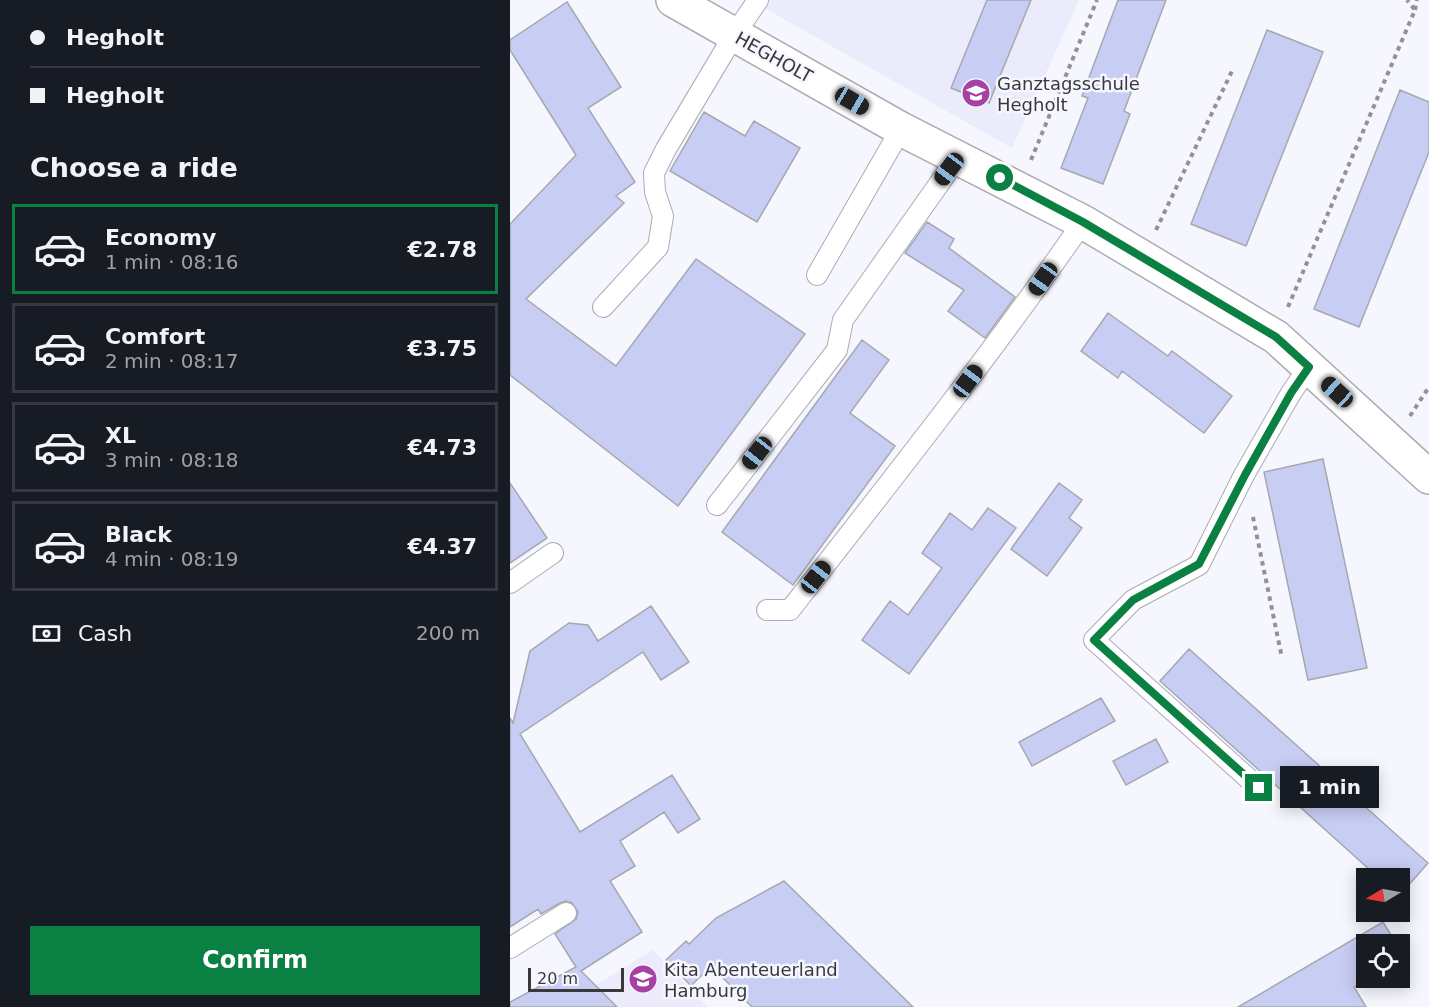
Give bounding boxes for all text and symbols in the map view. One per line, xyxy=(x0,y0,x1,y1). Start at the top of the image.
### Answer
text: Hegholt xyxy=(66,25,164,50)
street label: HEGHOLT xyxy=(732,27,817,87)
place label: Ganztagsschule Hegholt xyxy=(997,73,1140,115)
school or university icon: Ganztagsschule Hegholt xyxy=(960,77,992,109)
text: Hegholt xyxy=(66,83,164,108)
car xyxy=(832,84,872,118)
car xyxy=(931,149,967,189)
text: Choose a ride xyxy=(30,152,238,183)
route start xyxy=(986,164,1013,191)
icon: car xyxy=(33,222,87,276)
text: Economy xyxy=(105,225,216,250)
text: €2.78 xyxy=(407,237,477,262)
text: 1 min · 08:16 xyxy=(105,250,239,274)
car xyxy=(1025,259,1061,299)
icon: car xyxy=(33,321,87,375)
text: Comfort xyxy=(105,324,205,349)
text: €3.75 xyxy=(407,336,477,361)
text: 2 min · 08:17 xyxy=(105,349,239,373)
car xyxy=(950,361,986,401)
car xyxy=(1318,373,1356,411)
icon: car xyxy=(33,420,87,474)
text: XL xyxy=(105,423,136,448)
car xyxy=(739,433,775,473)
text: €4.73 xyxy=(407,435,477,460)
text: 3 min · 08:18 xyxy=(105,448,239,472)
icon: car xyxy=(33,519,87,573)
text: Black xyxy=(105,522,172,547)
text: €4.37 xyxy=(407,534,477,559)
text: 4 min · 08:19 xyxy=(105,547,239,571)
car xyxy=(798,557,834,597)
icon: cash xyxy=(30,617,63,650)
text: Cash xyxy=(78,621,132,646)
text: 200 m xyxy=(416,621,480,645)
callout: 1 min xyxy=(1280,767,1379,809)
route end xyxy=(1245,774,1272,801)
text: 1 min xyxy=(1298,775,1361,799)
north arrow xyxy=(1356,868,1410,922)
map controls xyxy=(1356,868,1410,988)
button: Confirm xyxy=(30,926,480,995)
button: locate xyxy=(1356,934,1410,988)
place label: Kita Abenteuerland Hamburg xyxy=(664,959,838,1001)
school or university icon: Kita Abenteuerland Hamburg xyxy=(627,963,659,995)
scale bar xyxy=(528,965,624,992)
text: 20 m xyxy=(537,969,578,988)

